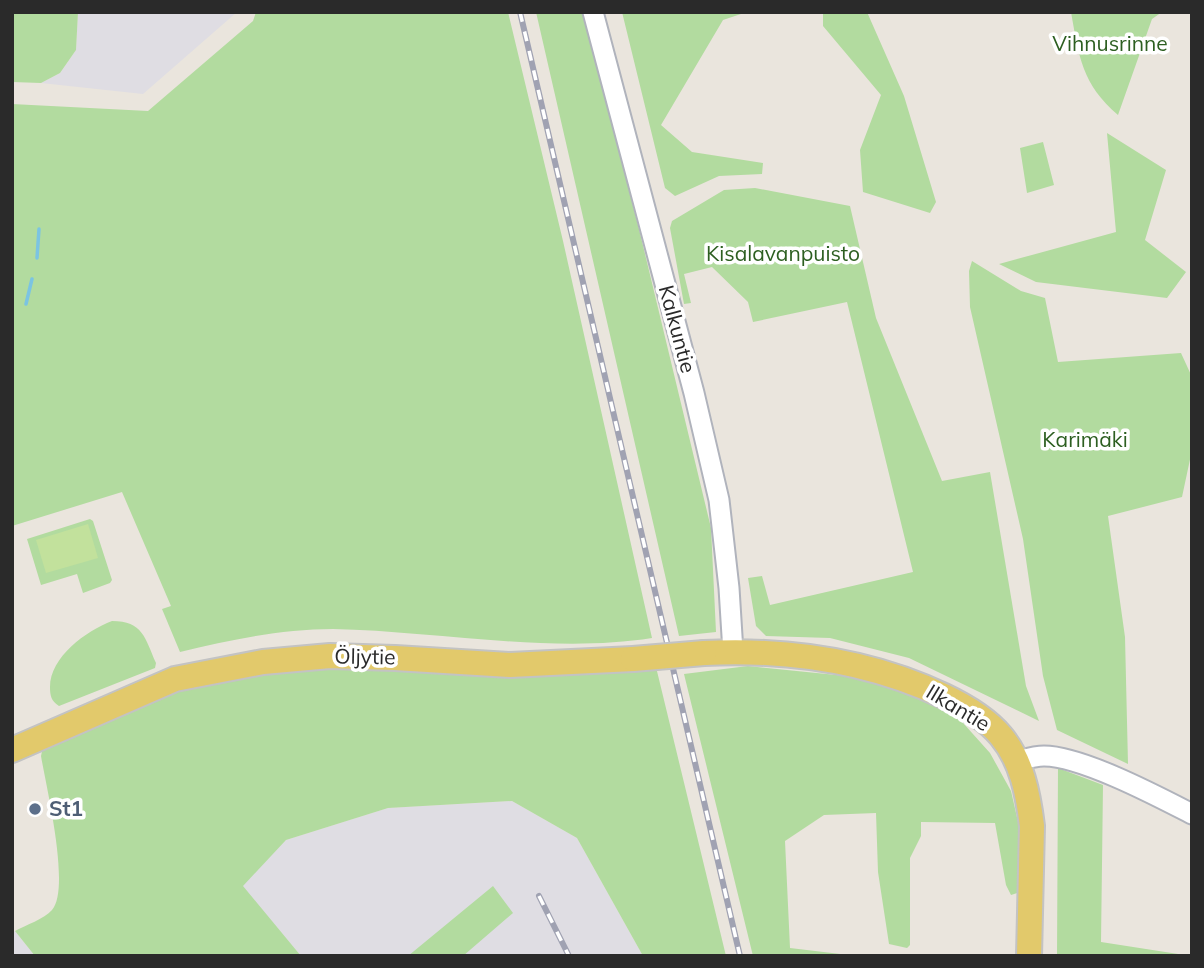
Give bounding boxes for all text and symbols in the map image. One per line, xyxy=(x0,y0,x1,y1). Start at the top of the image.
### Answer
park label: Vihnusrinne xyxy=(1052,30,1168,56)
park label: Kisalavanpuisto xyxy=(706,240,860,266)
street label: Kalkuntie xyxy=(654,282,702,376)
park label: Karimäki xyxy=(1042,426,1128,452)
street label: Öljytie xyxy=(334,642,396,670)
street label: Ilkantie xyxy=(922,678,995,736)
place label: St1 xyxy=(49,795,83,821)
marker: St1 xyxy=(27,801,43,817)

